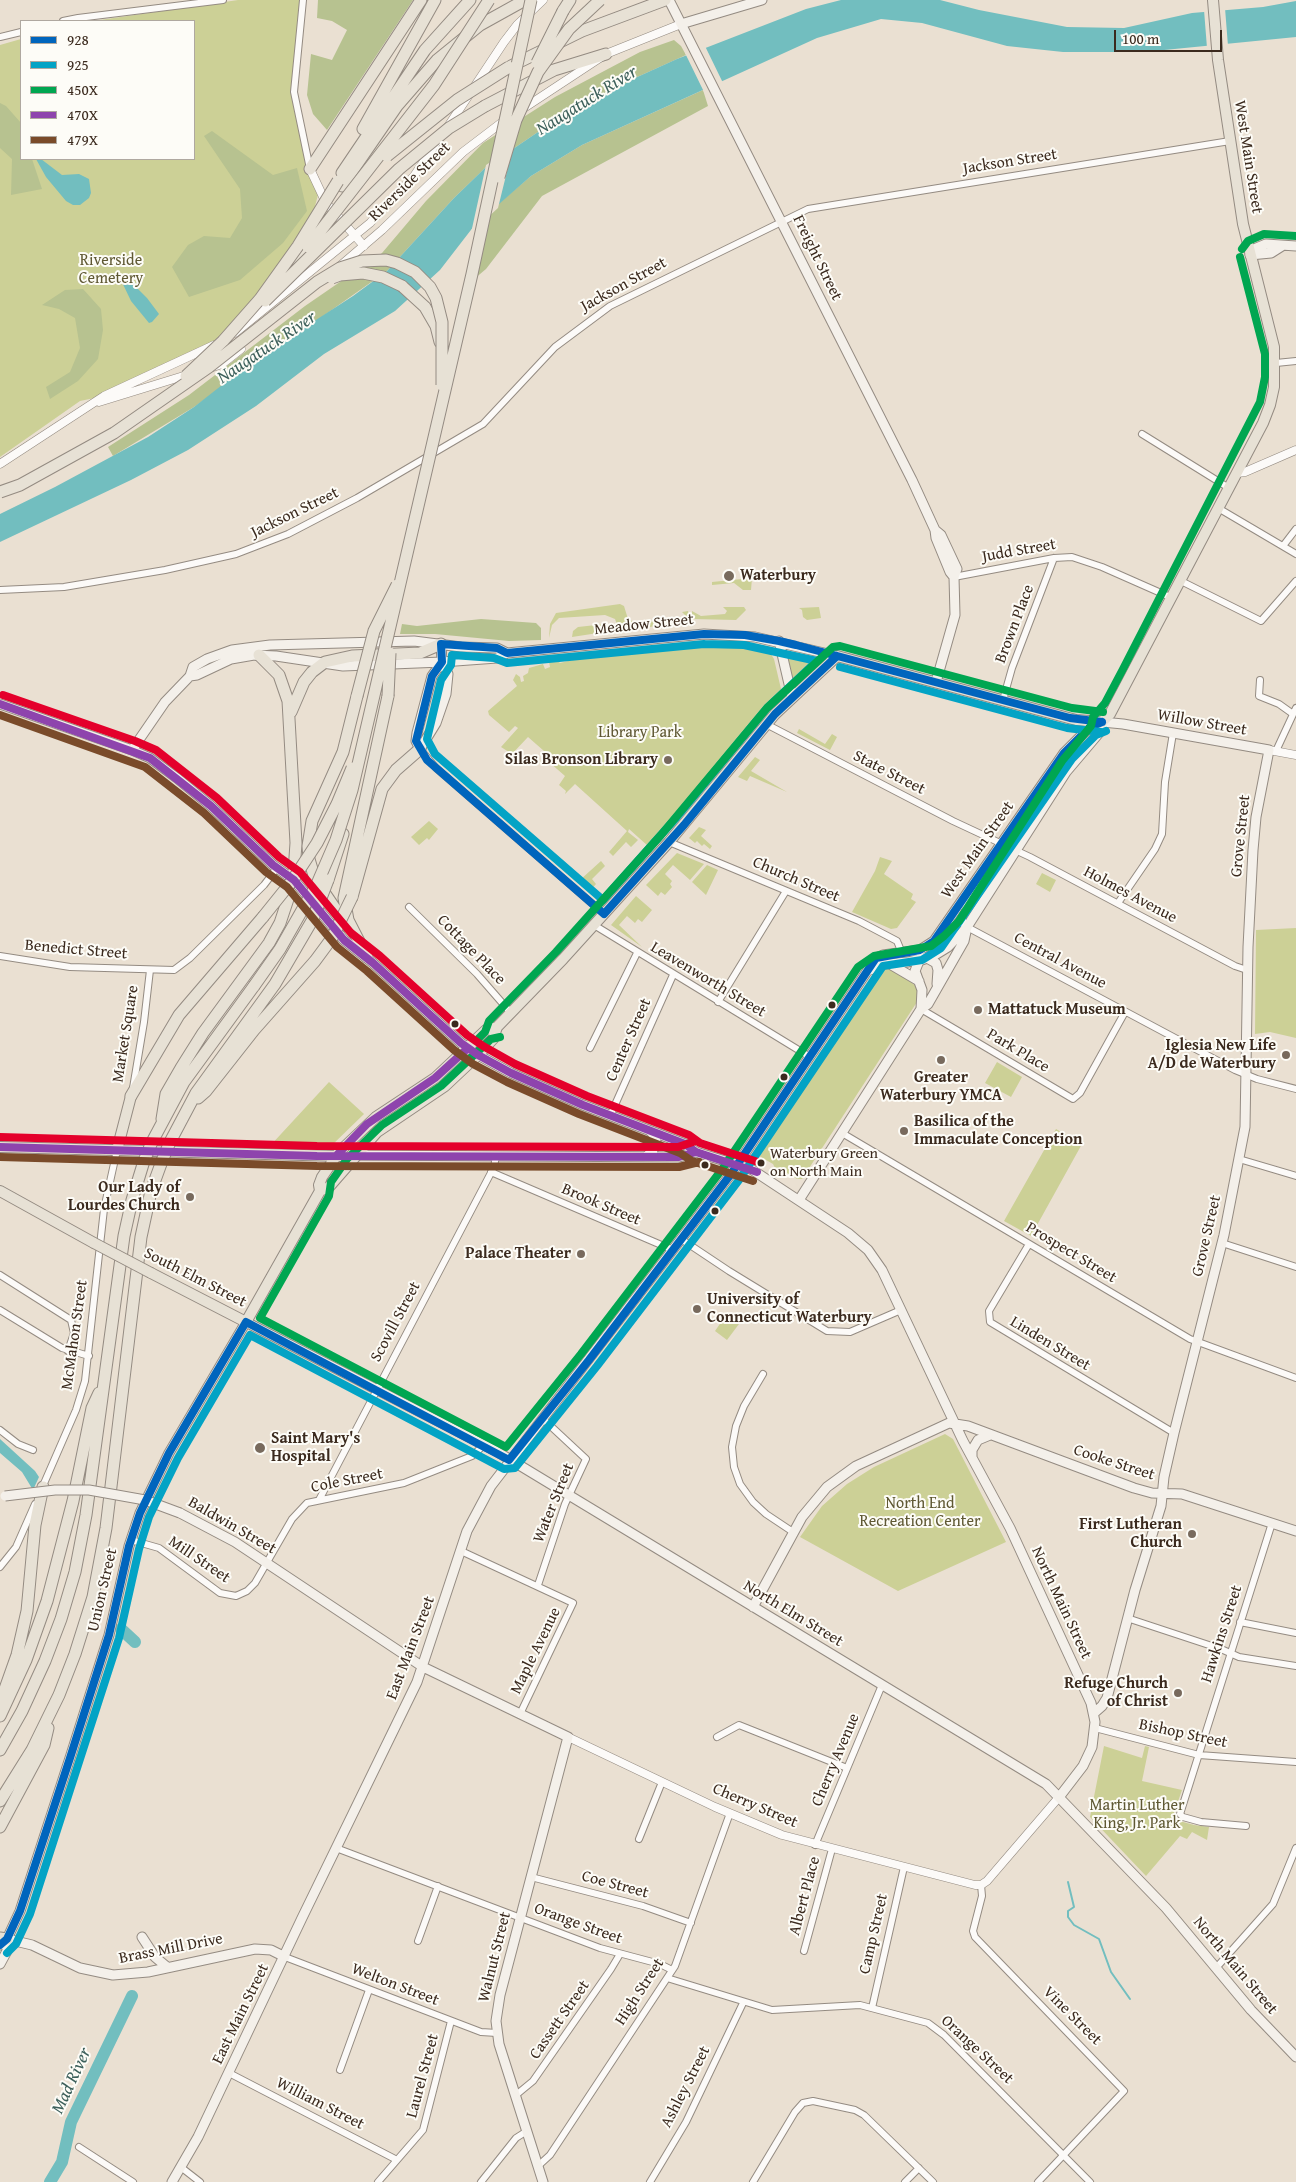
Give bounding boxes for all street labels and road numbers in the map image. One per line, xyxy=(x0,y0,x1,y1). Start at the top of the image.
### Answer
street label: West Main Street xyxy=(1230,99,1266,215)
street label: Riverside Street xyxy=(365,138,455,226)
street label: Jackson Street xyxy=(962,145,1058,179)
street label: Freight Street xyxy=(788,212,846,304)
street label: Jackson Street xyxy=(578,254,670,316)
street label: Jackson Street xyxy=(248,484,342,542)
street label: Judd Street xyxy=(981,535,1057,567)
street label: Brown Place xyxy=(991,582,1039,666)
street label: Meadow Street xyxy=(593,610,695,640)
street label: Willow Street xyxy=(1156,706,1248,740)
street label: State Street xyxy=(850,747,928,799)
street label: Grove Street xyxy=(1227,794,1255,878)
street label: West Main Street xyxy=(937,798,1019,902)
street label: Church Street xyxy=(750,853,842,907)
street label: Holmes Avenue xyxy=(1080,862,1180,928)
street label: Cottage Place xyxy=(433,911,509,989)
street label: Central Avenue xyxy=(1010,929,1110,993)
street label: Benedict Street xyxy=(24,936,128,964)
street label: Leavenworth Street xyxy=(647,938,769,1022)
street label: Market Square xyxy=(109,984,143,1084)
street label: Center Street xyxy=(602,995,656,1085)
street label: Park Place xyxy=(983,1025,1053,1077)
street label: Brook Street xyxy=(559,1180,643,1230)
street label: Grove Street xyxy=(1188,1194,1226,1278)
street label: Prospect Street xyxy=(1022,1218,1120,1288)
street label: South Elm Street xyxy=(141,1244,249,1312)
street label: McMahon Street xyxy=(58,1279,92,1391)
street label: Scovill Street xyxy=(367,1279,425,1365)
street label: Linden Street xyxy=(1006,1313,1094,1375)
street label: Cooke Street xyxy=(1071,1441,1157,1485)
street label: Water Street xyxy=(529,1460,579,1546)
street label: Cole Street xyxy=(309,1465,385,1497)
street label: Baldwin Street xyxy=(185,1493,279,1559)
street label: Mill Street xyxy=(164,1532,234,1588)
street label: North Main Street xyxy=(1027,1544,1095,1662)
street label: Union Street xyxy=(84,1546,122,1634)
street label: North Elm Street xyxy=(740,1577,846,1651)
street label: Hawkins Street xyxy=(1197,1583,1247,1685)
street label: East Main Street xyxy=(382,1594,440,1702)
street label: Maple Avenue xyxy=(507,1605,565,1697)
street label: Cherry Avenue xyxy=(808,1711,864,1809)
street label: Bishop Street xyxy=(1137,1715,1229,1753)
street label: Cherry Street xyxy=(710,1780,800,1832)
street label: Albert Place xyxy=(785,1854,825,1938)
street label: Coe Street xyxy=(579,1867,651,1903)
street label: Camp Street xyxy=(855,1892,893,1976)
street label: Orange Street xyxy=(531,1899,625,1949)
street label: Walnut Street xyxy=(475,1910,515,2004)
street label: North Main Street xyxy=(1189,1913,1281,2019)
street label: Brass Mill Drive xyxy=(117,1930,225,1968)
street label: High Street xyxy=(611,1955,669,2029)
street label: Welton Street xyxy=(349,1960,441,2010)
street label: East Main Street xyxy=(208,1961,274,2067)
street label: Cassett Street xyxy=(526,1977,594,2063)
street label: Vine Street xyxy=(1039,1983,1105,2049)
street label: Orange Street xyxy=(937,2012,1017,2088)
street label: Laurel Street xyxy=(403,2032,443,2120)
street label: Ashley Street xyxy=(657,2043,715,2131)
street label: William Street xyxy=(273,2074,367,2134)

